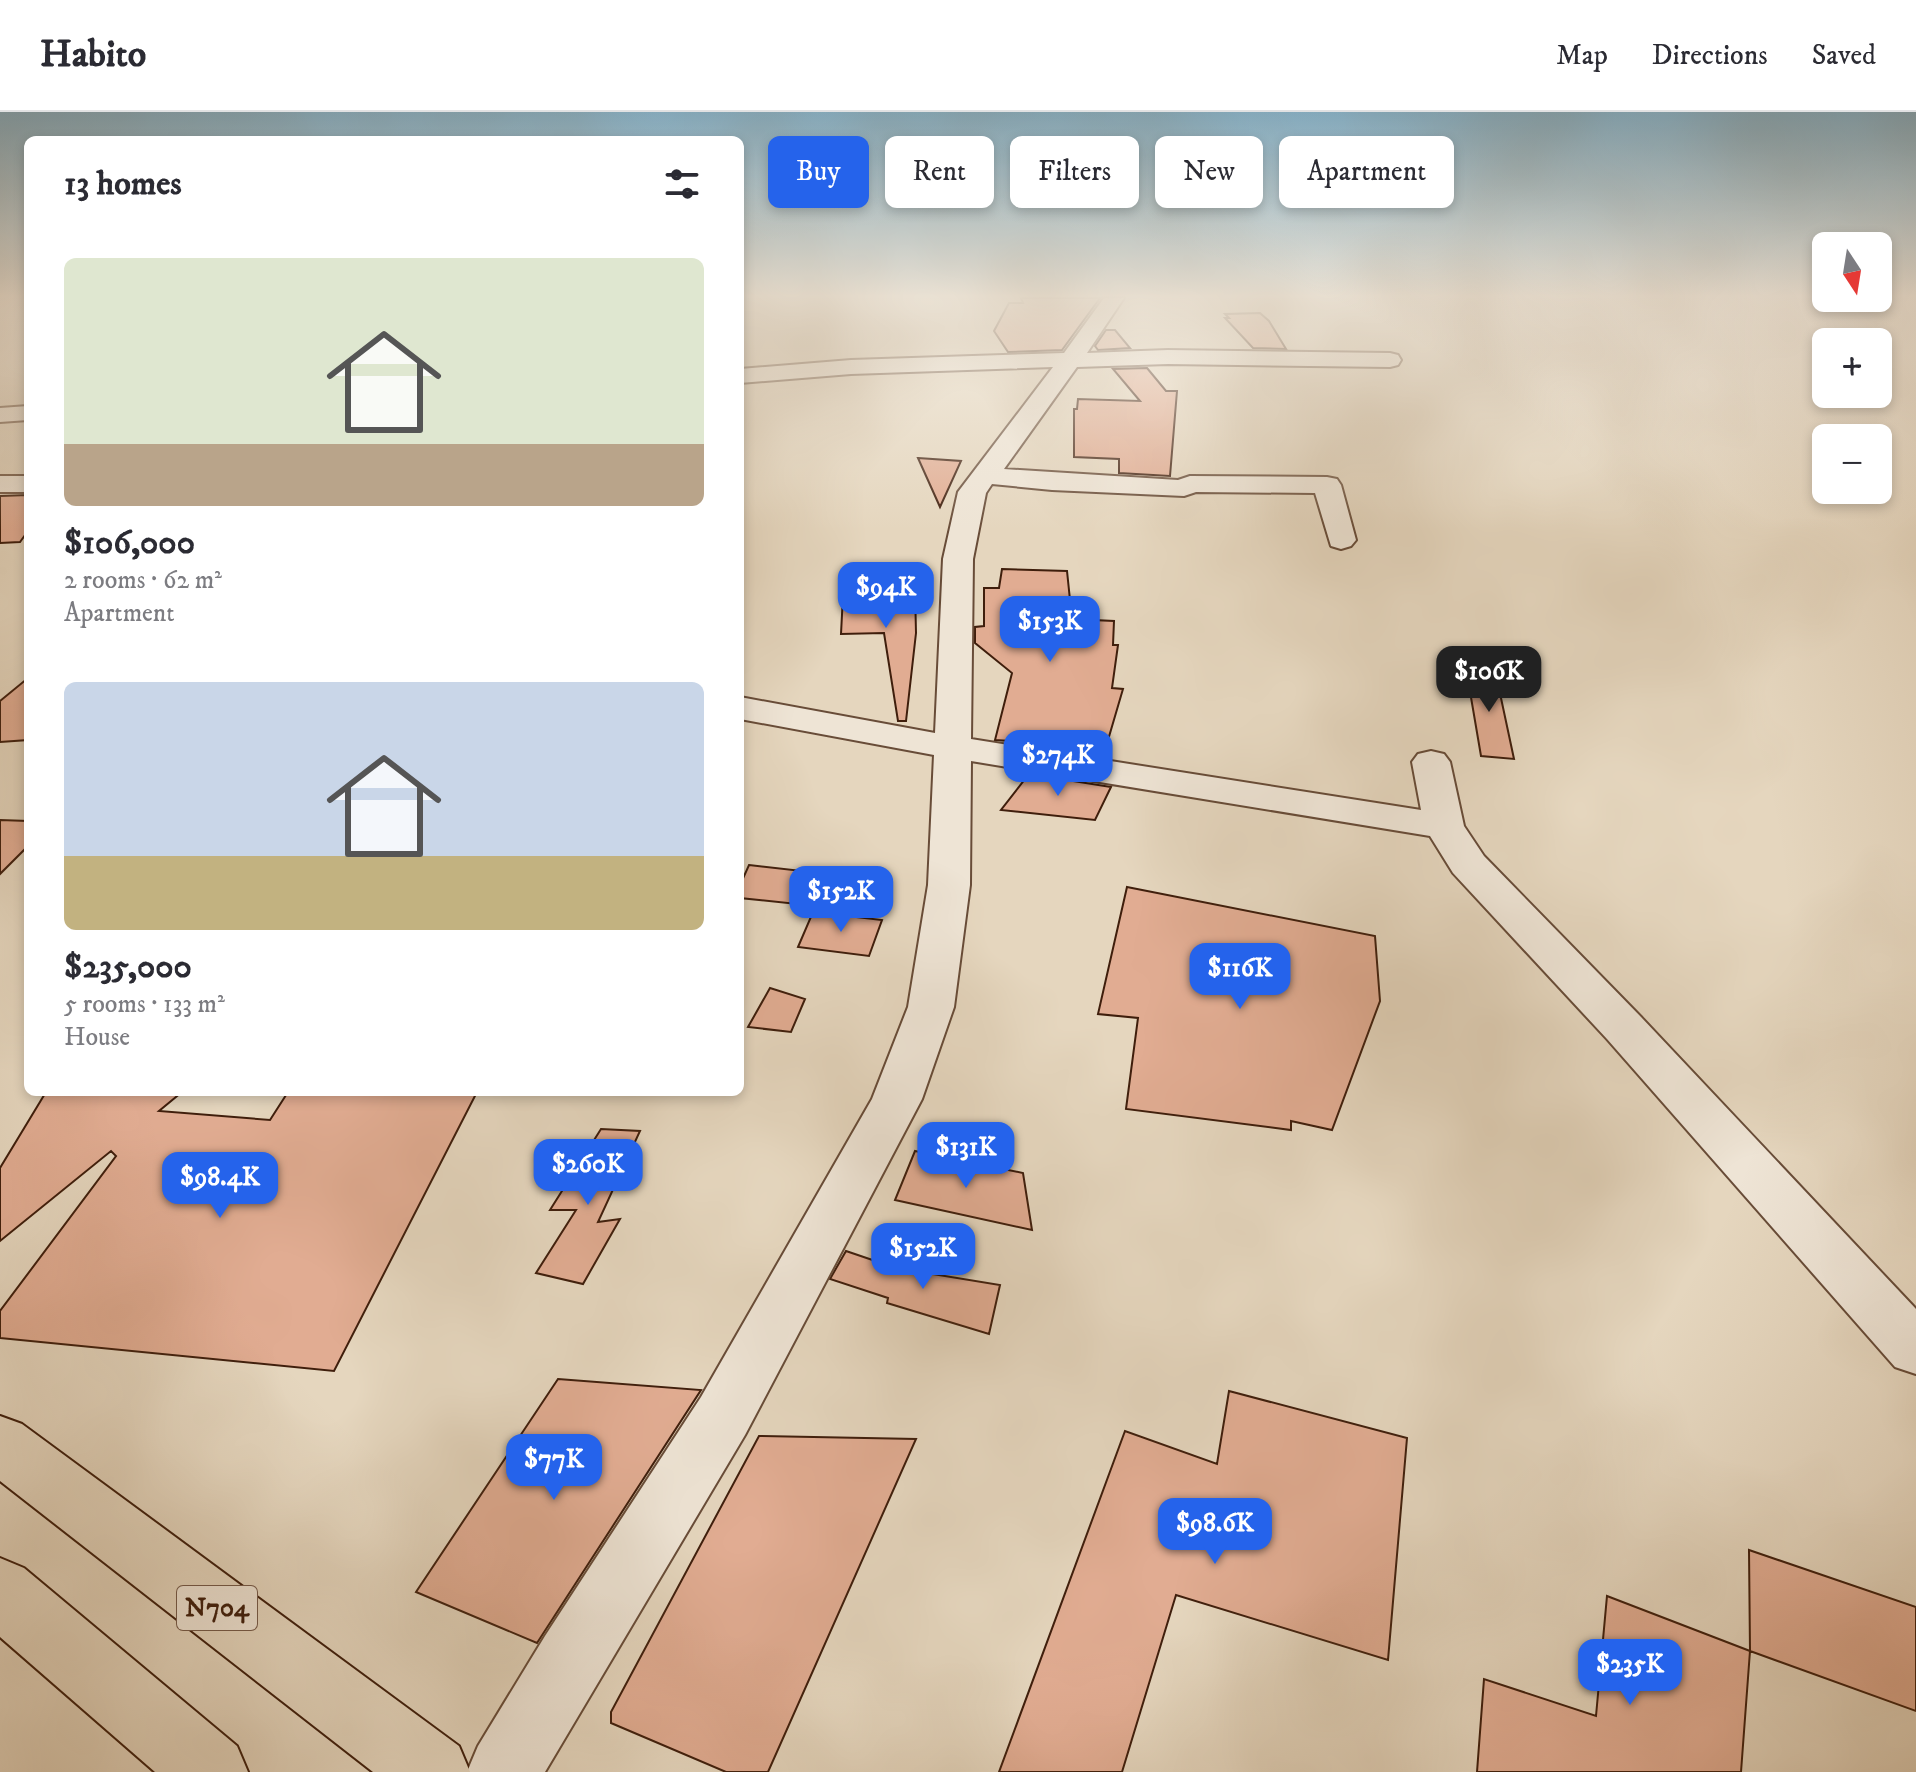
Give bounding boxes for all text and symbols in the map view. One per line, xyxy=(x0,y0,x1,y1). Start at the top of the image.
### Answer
text: Habito xyxy=(40,31,146,79)
text: Map xyxy=(1556,38,1608,73)
text: Directions xyxy=(1652,38,1768,73)
text: Saved xyxy=(1812,38,1876,73)
chip: Buy xyxy=(768,136,869,208)
chip: Rent xyxy=(885,136,994,208)
chip: Filters xyxy=(1010,136,1139,208)
chip: New xyxy=(1155,136,1263,208)
chip: Apartment xyxy=(1279,136,1454,208)
icon: filters xyxy=(660,162,704,206)
text: 13 homes xyxy=(64,163,182,205)
north arrow xyxy=(1812,232,1892,312)
map controls xyxy=(1812,232,1892,504)
icon: home xyxy=(312,310,456,454)
button: + xyxy=(1812,328,1892,408)
button: − xyxy=(1812,424,1892,504)
text: $106,000 xyxy=(64,522,195,564)
pin: $94K xyxy=(839,562,933,630)
text: 2 rooms · 62 m² xyxy=(64,564,222,597)
text: $94K xyxy=(856,571,916,604)
pin: $153K xyxy=(994,596,1106,664)
text: Apartment xyxy=(64,597,175,630)
text: $153K xyxy=(1018,605,1082,638)
pin: $106K xyxy=(1433,646,1545,714)
text: $106K xyxy=(1454,655,1524,688)
pin: $274K xyxy=(1002,730,1114,798)
icon: home xyxy=(312,734,456,878)
text: $274K xyxy=(1022,739,1094,772)
pin: $152K xyxy=(785,866,897,934)
text: $152K xyxy=(807,875,875,908)
pin: $116K xyxy=(1184,943,1296,1011)
text: $235,000 xyxy=(64,946,192,988)
text: $116K xyxy=(1208,952,1272,985)
text: 5 rooms · 133 m² xyxy=(64,988,225,1021)
text: House xyxy=(64,1021,130,1054)
pin: $131K xyxy=(910,1122,1022,1190)
text: $131K xyxy=(935,1131,997,1164)
pin: $260K xyxy=(532,1139,644,1207)
text: $260K xyxy=(552,1148,624,1181)
pin: $98.4K xyxy=(155,1152,285,1220)
text: $98.4K xyxy=(180,1161,260,1194)
pin: $152K xyxy=(867,1223,979,1291)
text: $152K xyxy=(889,1232,957,1265)
pin: $77K xyxy=(507,1434,601,1502)
text: $77K xyxy=(524,1443,584,1476)
pin: $98.6K xyxy=(1150,1498,1280,1566)
text: $98.6K xyxy=(1176,1507,1254,1540)
road number: N704 xyxy=(177,1586,257,1630)
pin: $235K xyxy=(1574,1639,1686,1707)
text: $235K xyxy=(1596,1648,1664,1681)

